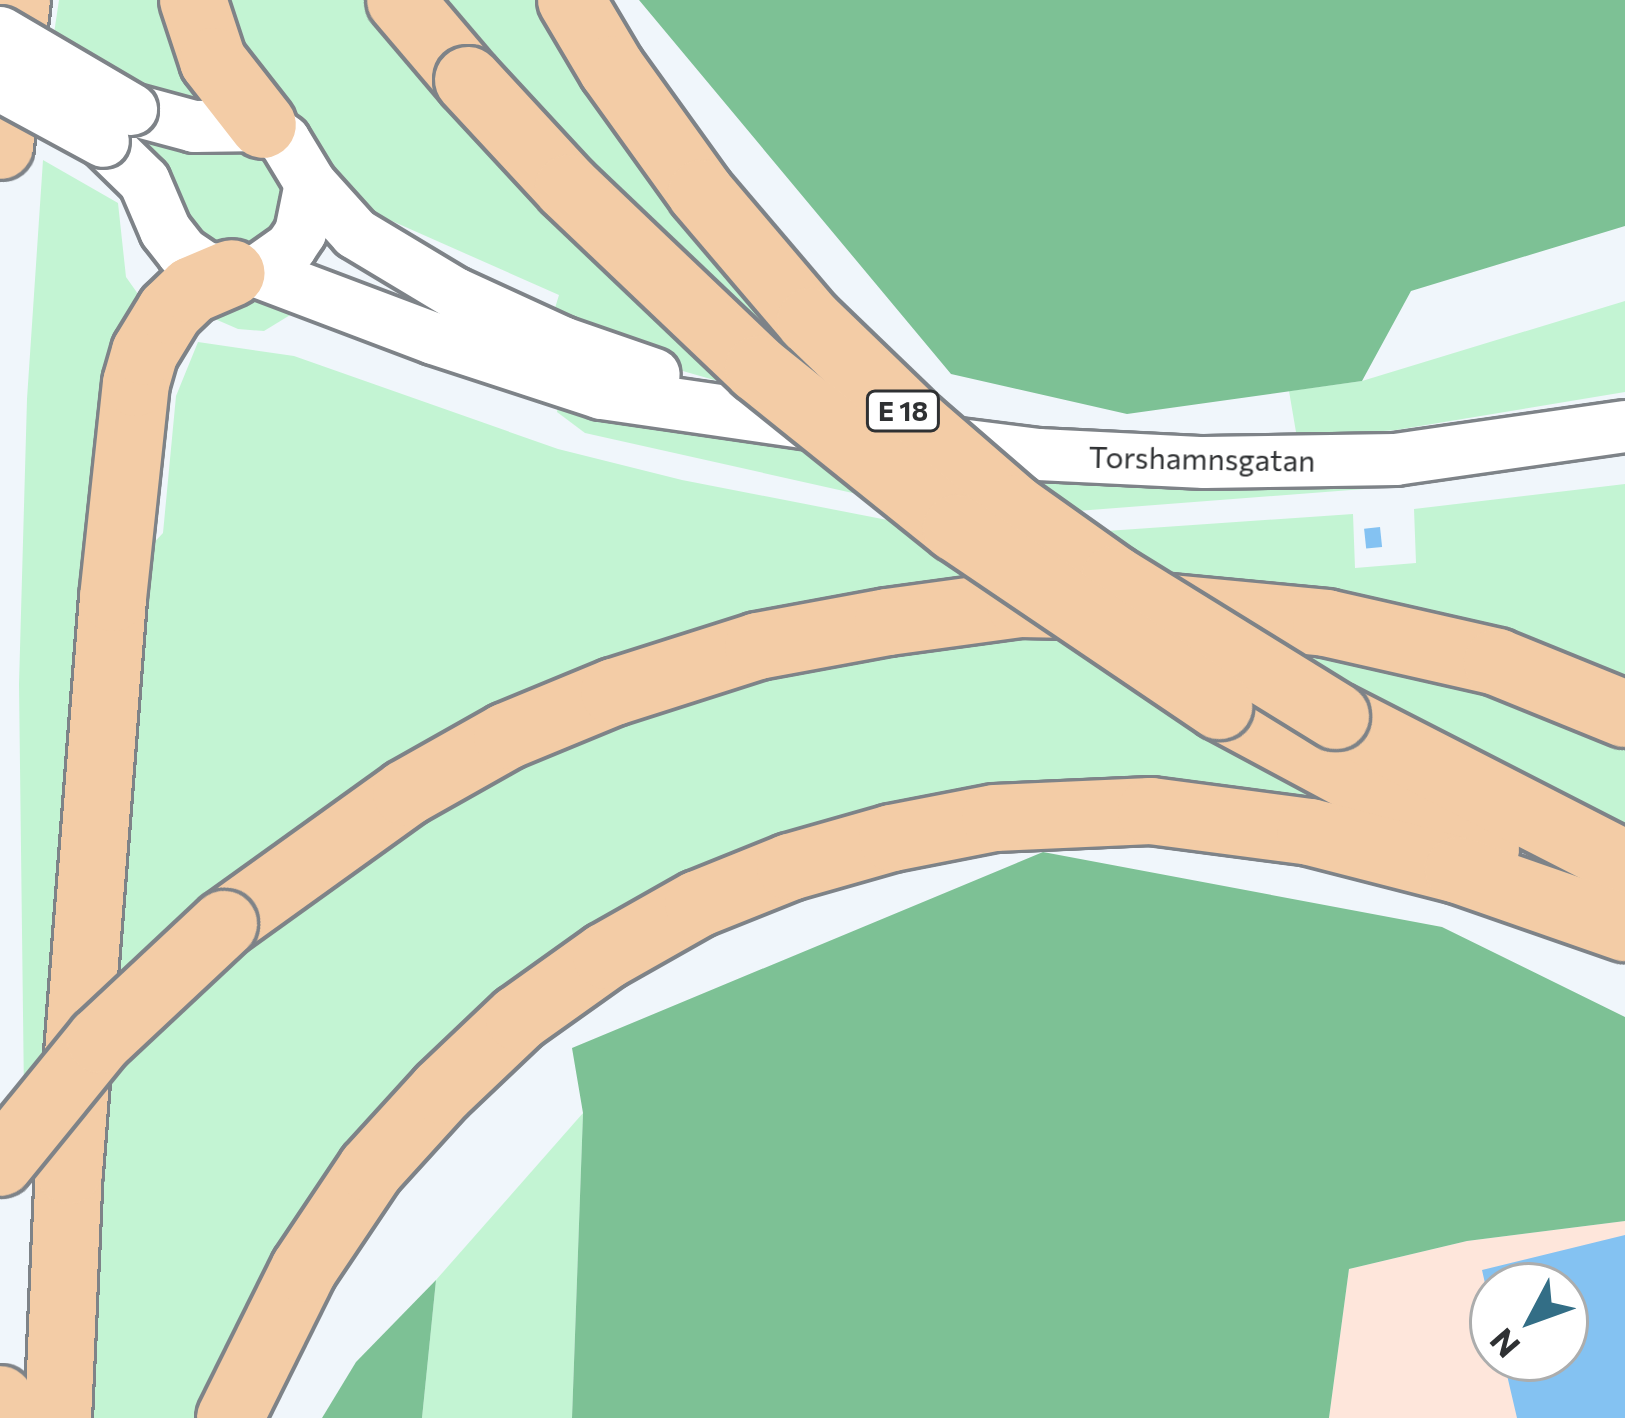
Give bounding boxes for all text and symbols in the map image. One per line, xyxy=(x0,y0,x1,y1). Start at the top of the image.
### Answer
road number: E 18 xyxy=(864,390,942,432)
street label: Torshamnsgatan xyxy=(1088,438,1316,478)
north arrow xyxy=(1469,1262,1589,1382)
text: N xyxy=(1480,1321,1527,1367)

